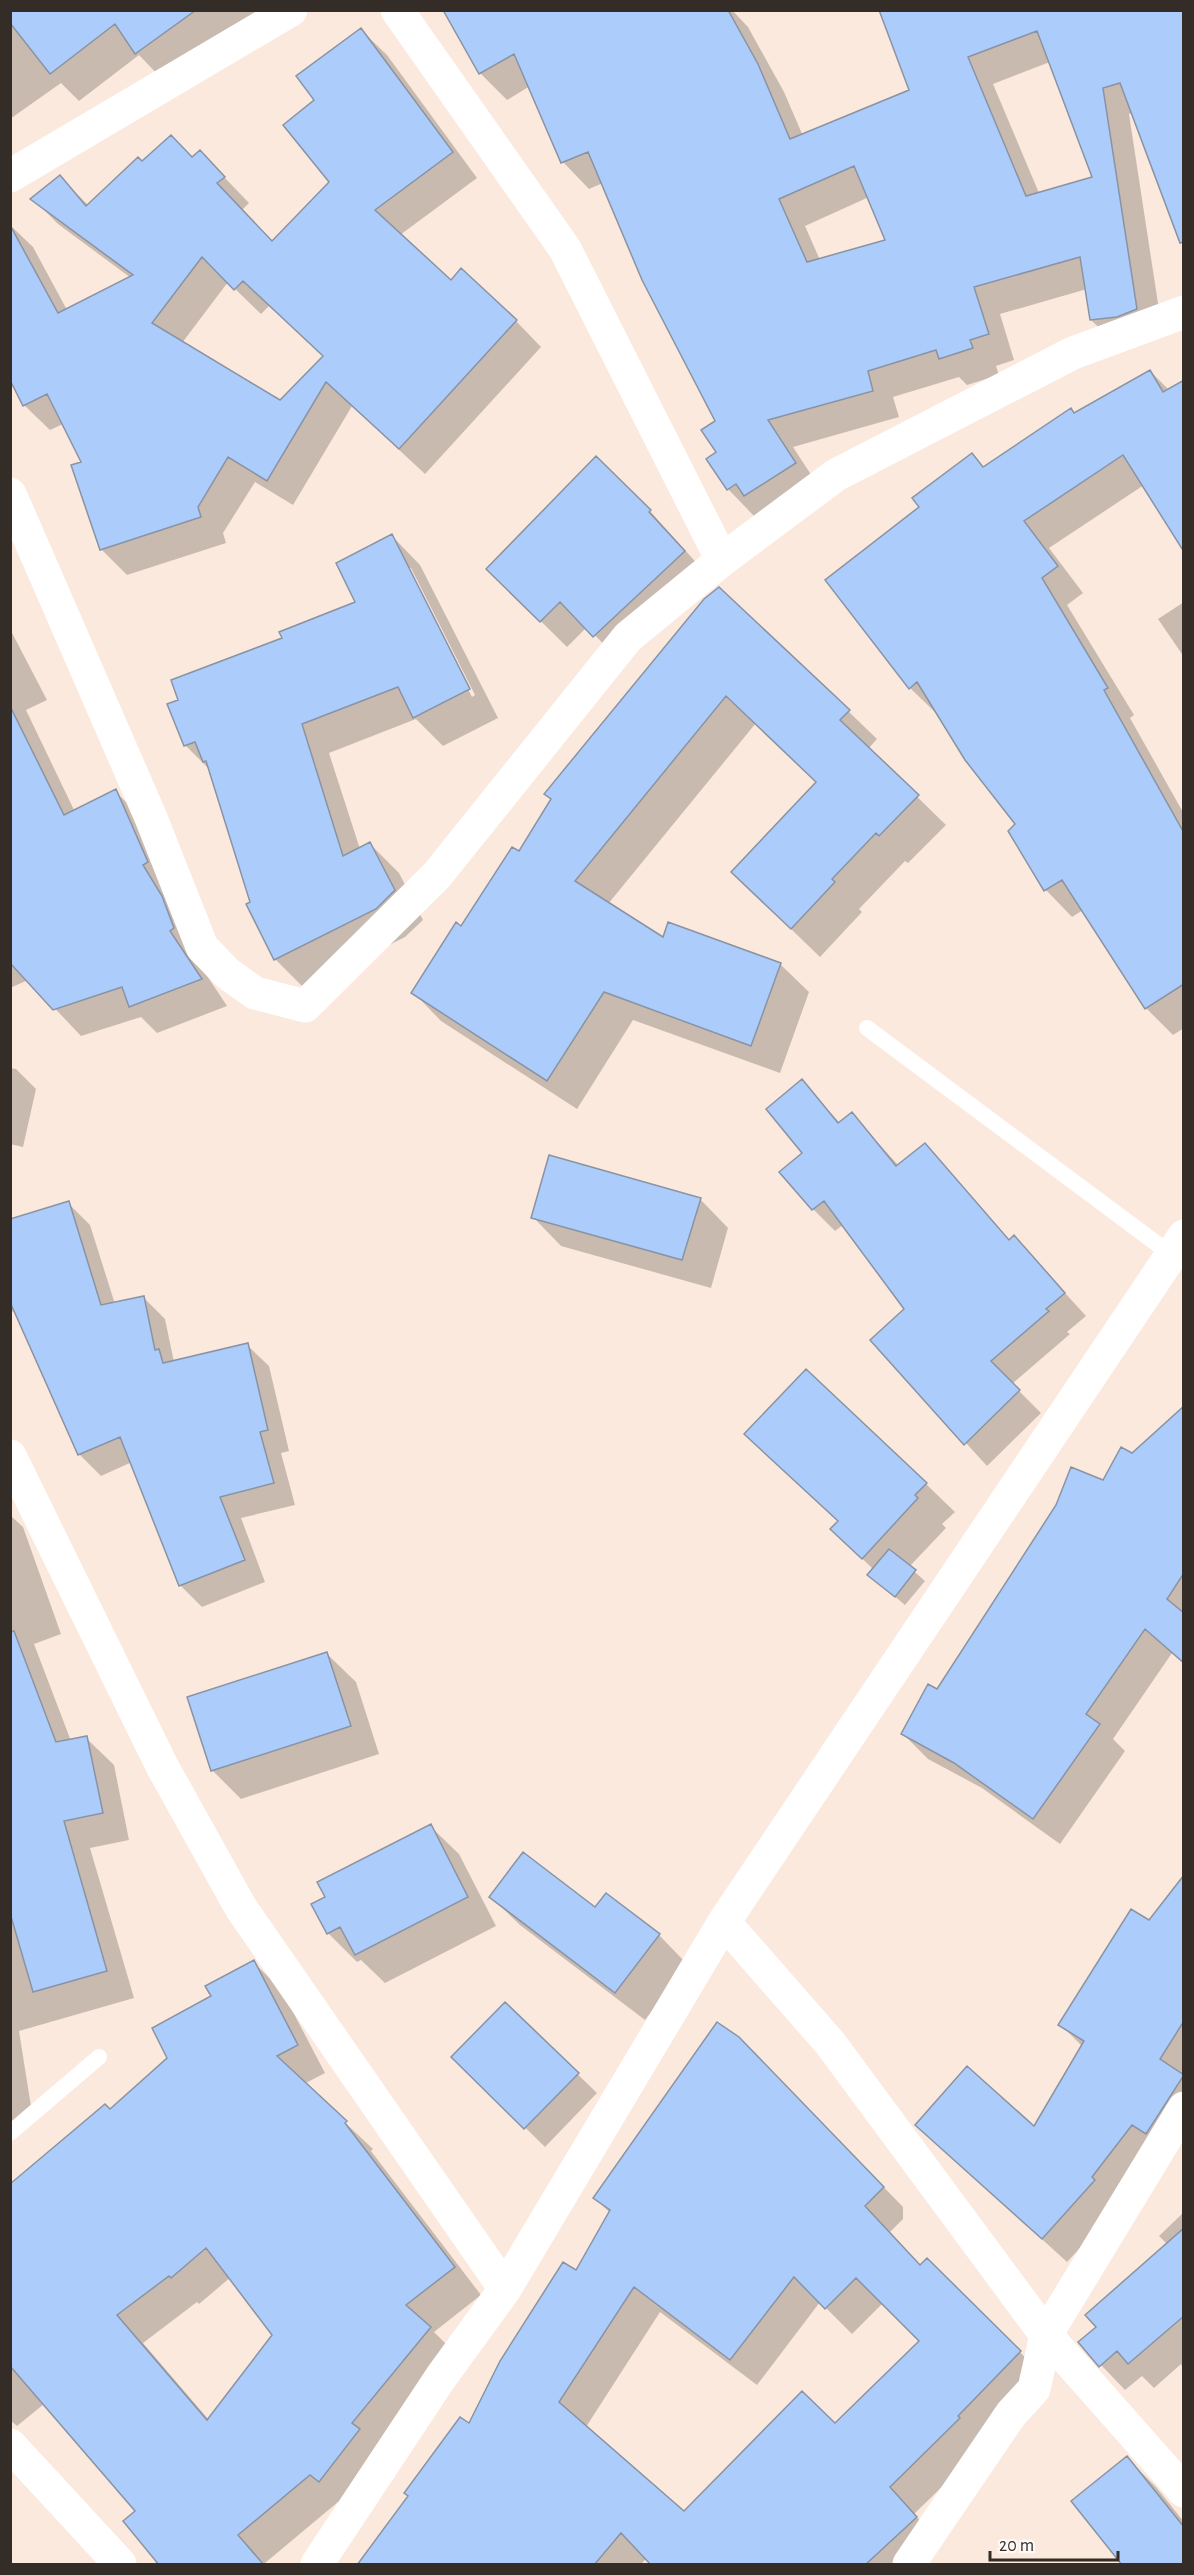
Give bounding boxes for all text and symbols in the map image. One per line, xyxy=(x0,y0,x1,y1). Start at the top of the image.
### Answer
scale bar xyxy=(990,2524,1118,2562)
text: 20 m xyxy=(999,2537,1034,2555)

